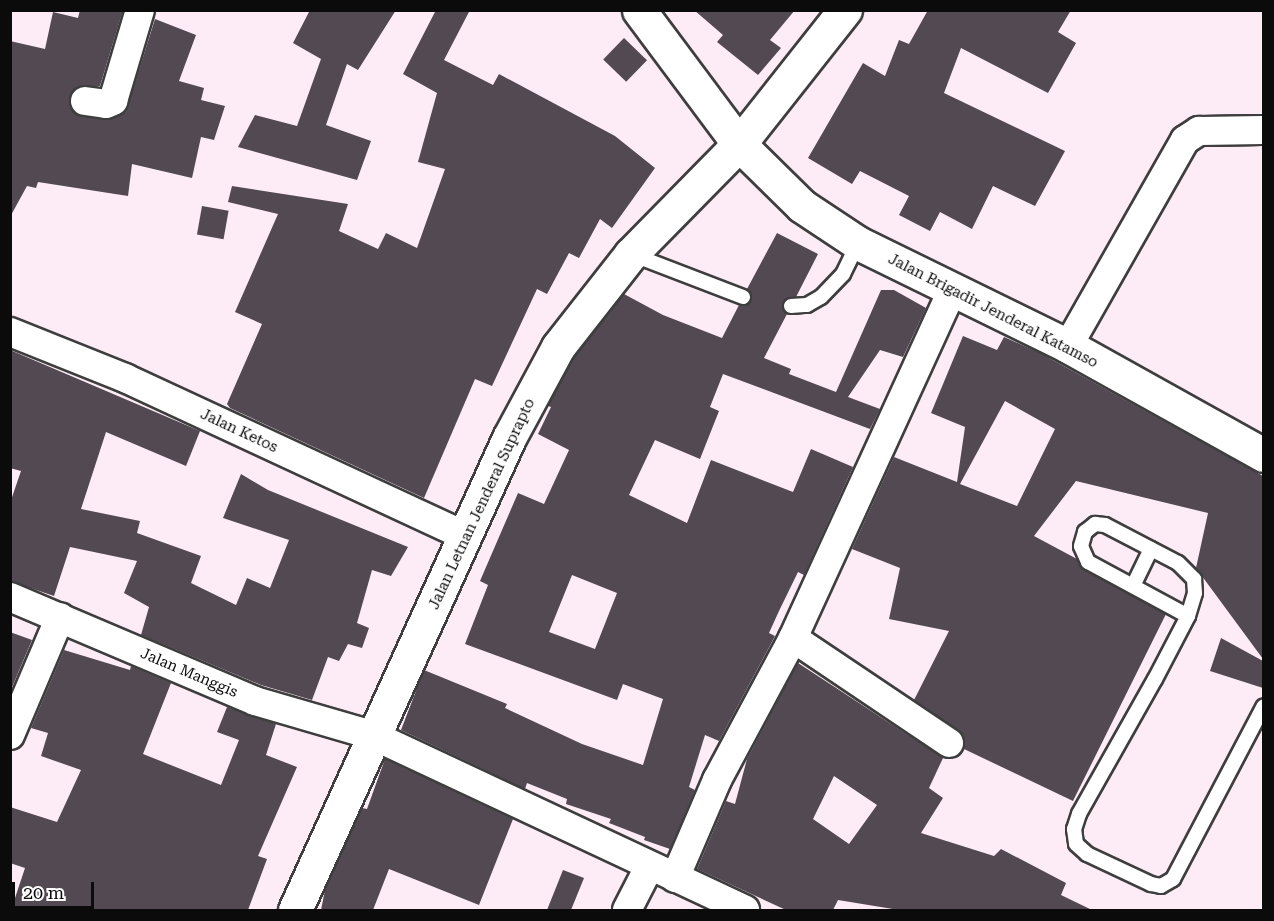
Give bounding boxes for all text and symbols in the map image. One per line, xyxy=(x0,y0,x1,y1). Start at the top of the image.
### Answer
street label: Jalan Brigadir Jenderal Katamso xyxy=(885,250,1101,372)
street label: Jalan Letnan Jenderal Suprapto xyxy=(425,396,539,612)
street label: Jalan Ketos xyxy=(198,405,280,457)
street label: Jalan Manggis xyxy=(138,644,240,702)
scale bar xyxy=(15,870,98,908)
text: 20 m xyxy=(23,882,64,903)

